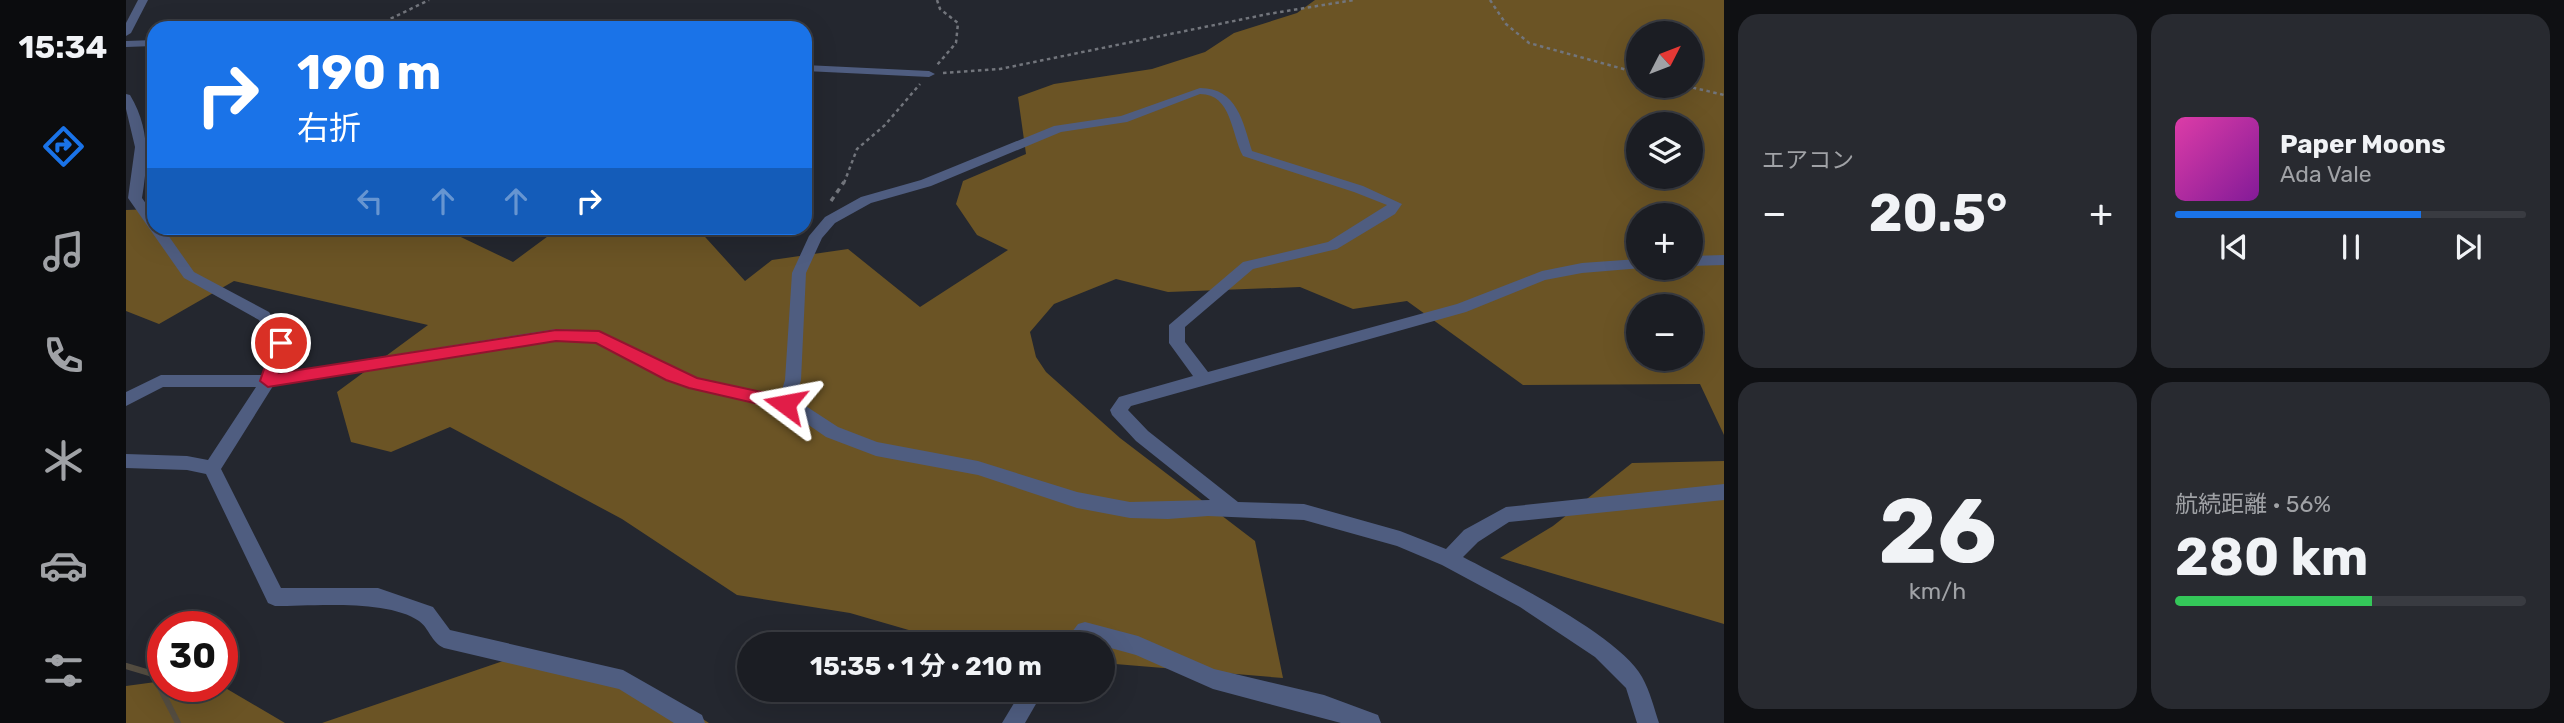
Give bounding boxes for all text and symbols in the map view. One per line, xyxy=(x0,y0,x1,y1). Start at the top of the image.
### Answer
north arrow xyxy=(1626,21,1703,98)
map controls xyxy=(1626,21,1703,371)
text: 15:34 xyxy=(19,28,107,66)
text: 190 m xyxy=(297,43,441,101)
icon: right xyxy=(182,49,273,140)
text: 右折 xyxy=(297,109,361,147)
button: layers xyxy=(1626,112,1703,189)
icon: directions xyxy=(39,122,88,171)
text: Paper Moons xyxy=(2280,129,2446,160)
text: エアコン xyxy=(1762,146,1854,174)
text: Ada Vale xyxy=(2280,160,2372,188)
icon: left xyxy=(351,182,389,220)
icon: ahead xyxy=(424,182,462,220)
icon: ahead xyxy=(497,182,535,220)
icon: right xyxy=(570,182,608,220)
text: 20.5° xyxy=(1869,182,2007,244)
text: − xyxy=(1762,190,1787,236)
text: + xyxy=(2089,190,2113,236)
button: + xyxy=(1626,203,1703,280)
icon: music xyxy=(39,227,88,276)
icon: previous xyxy=(2215,228,2253,266)
icon: pause xyxy=(2332,228,2370,266)
icon: next xyxy=(2449,228,2487,266)
button: − xyxy=(1626,294,1703,371)
pin xyxy=(251,313,311,373)
icon: arrive xyxy=(262,324,300,362)
icon: phone xyxy=(39,331,88,380)
position arrow xyxy=(748,367,822,441)
icon: climate xyxy=(39,436,88,485)
text: 26 xyxy=(1878,477,1997,585)
text: 航続距離 · 56% xyxy=(2175,490,2331,518)
text: 280 km xyxy=(2175,526,2369,588)
icon: car xyxy=(39,541,88,590)
text: km/h xyxy=(1909,577,1966,605)
speed limit sign: 30 xyxy=(147,611,238,702)
icon: filters xyxy=(39,646,88,695)
text: 15:35 · 1 分 · 210 m xyxy=(810,651,1042,682)

